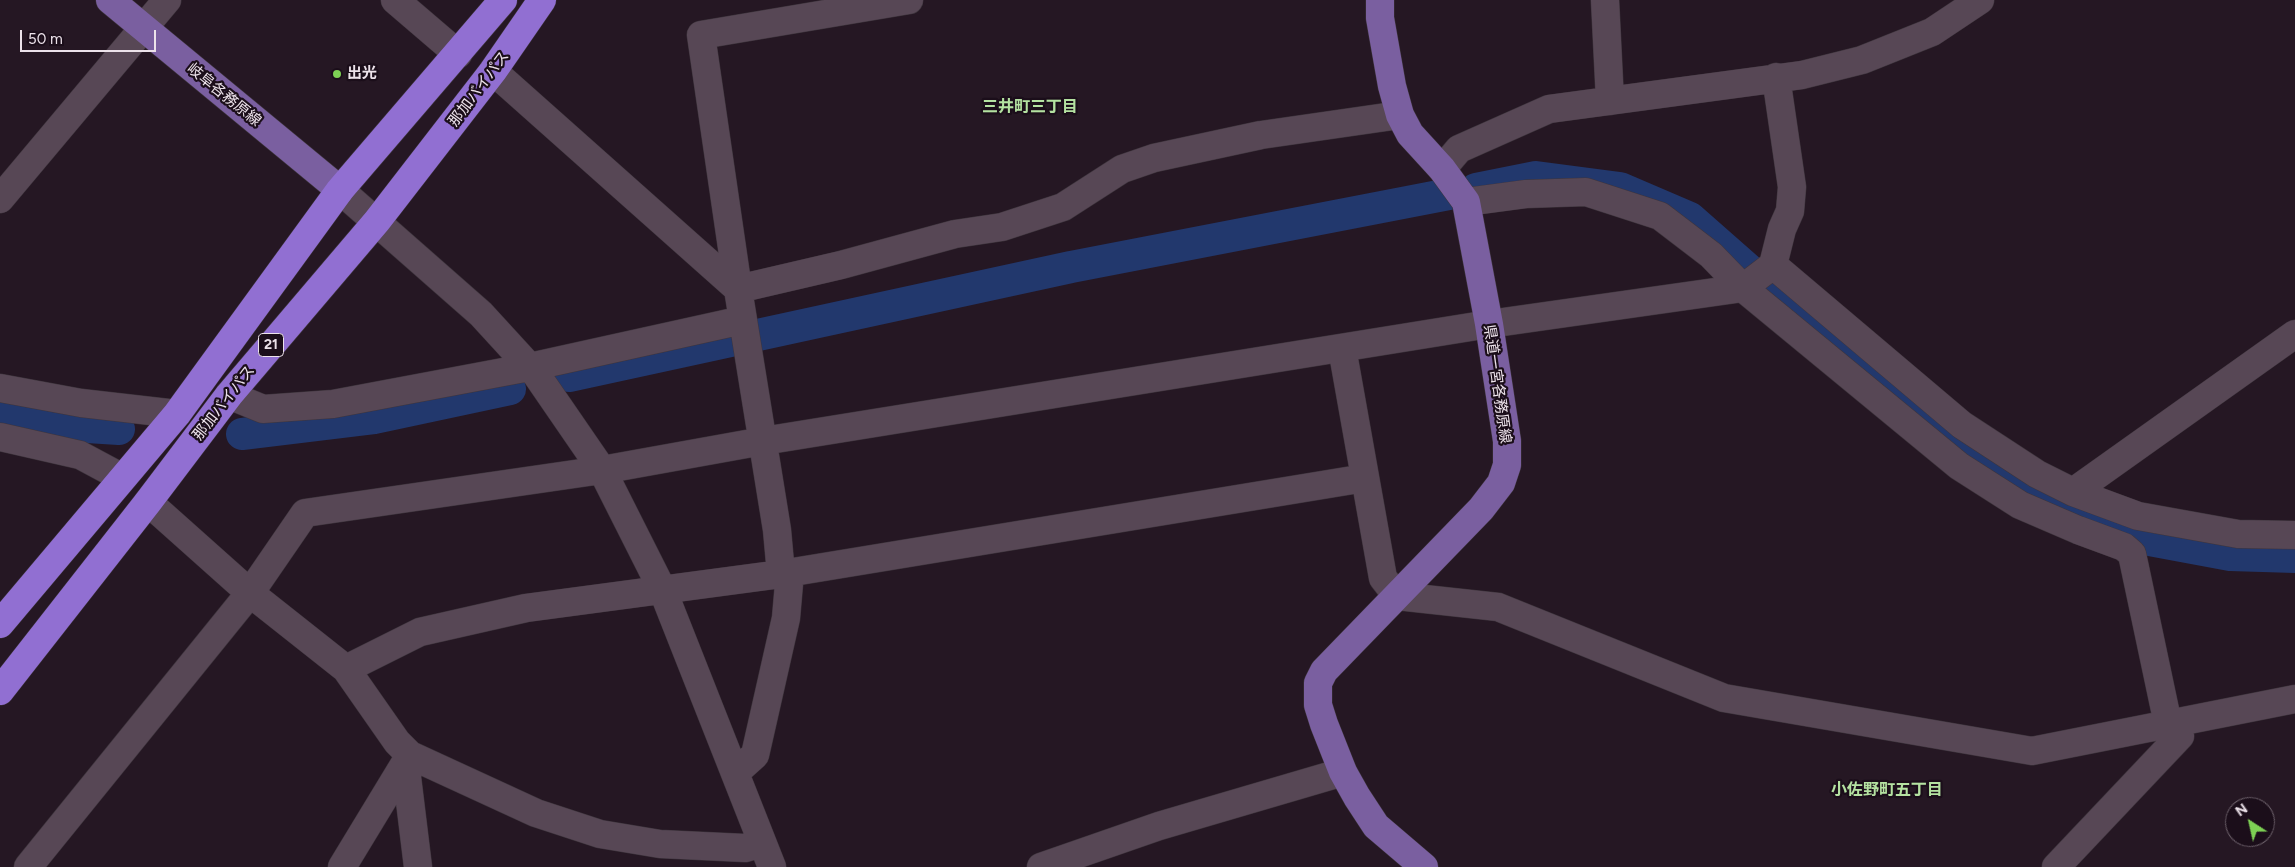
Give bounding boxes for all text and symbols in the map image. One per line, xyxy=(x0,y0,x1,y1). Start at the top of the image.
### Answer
scale bar xyxy=(22,20,159,52)
text: 50 m xyxy=(28,30,63,48)
street label: 那加バイパス xyxy=(445,48,513,130)
street label: 岐阜各務原線 xyxy=(183,60,265,130)
place label: 出光 xyxy=(347,65,377,83)
marker: 出光 xyxy=(331,68,343,80)
district label: 三井町三丁目 xyxy=(982,97,1078,117)
street label: 県道一宮各務原線 xyxy=(1480,323,1514,445)
road number: 21 xyxy=(258,334,284,356)
street label: 那加バイパス xyxy=(189,362,259,444)
district label: 小佐野町五丁目 xyxy=(1831,780,1943,800)
north arrow xyxy=(2225,797,2275,847)
text: N xyxy=(2232,800,2251,820)

